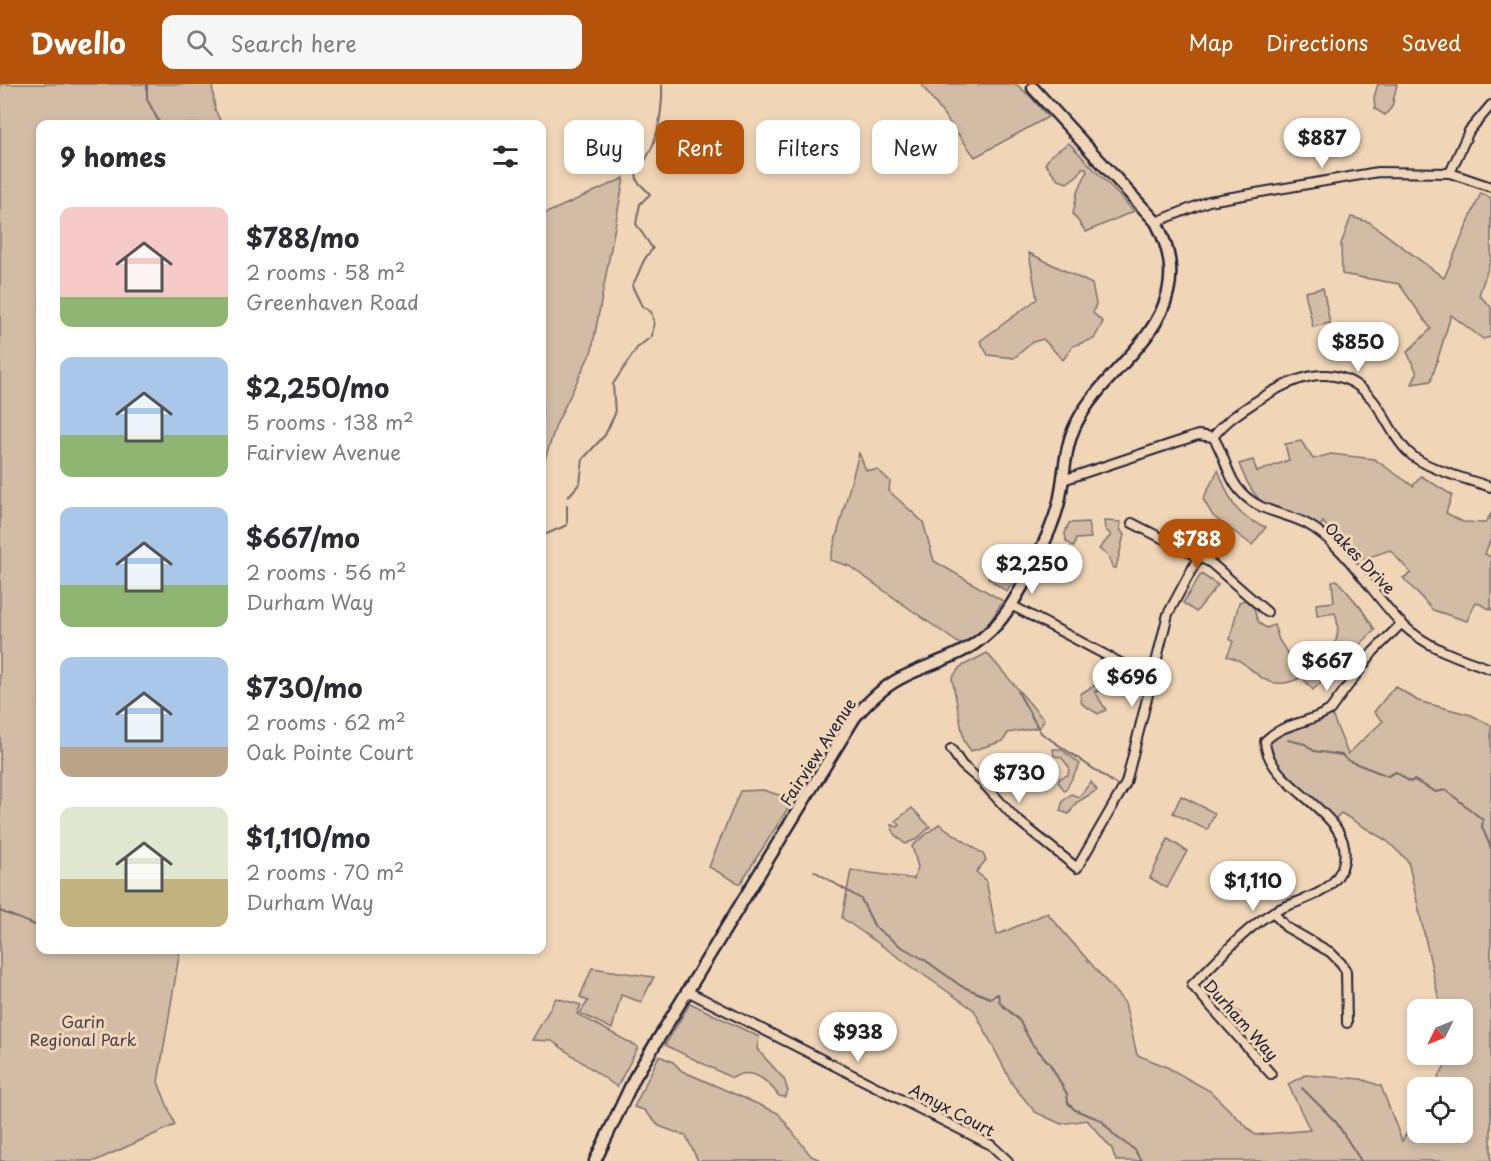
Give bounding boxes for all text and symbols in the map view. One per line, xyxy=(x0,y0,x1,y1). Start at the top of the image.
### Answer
search box xyxy=(162,15,582,69)
text: Dwello xyxy=(30,21,126,64)
icon: search xyxy=(183,26,216,59)
text: Search here xyxy=(231,26,357,59)
text: Map xyxy=(1188,26,1233,58)
text: Directions xyxy=(1266,26,1368,58)
text: Saved xyxy=(1401,26,1461,58)
pin: $887 xyxy=(1286,118,1358,169)
chip: Buy xyxy=(564,120,644,174)
chip: Rent xyxy=(656,120,744,174)
chip: Filters xyxy=(756,120,860,174)
chip: New xyxy=(872,120,958,174)
text: $887 xyxy=(1297,122,1347,152)
text: 9 homes xyxy=(60,137,166,176)
icon: filters xyxy=(489,140,522,173)
text: $788/mo xyxy=(246,218,359,257)
icon: home xyxy=(108,231,180,303)
text: 2 rooms · 58 m² xyxy=(246,257,405,287)
text: Greenhaven Road xyxy=(246,287,419,317)
pin: $850 xyxy=(1322,322,1394,373)
text: $850 xyxy=(1332,326,1384,356)
text: $2,250/mo xyxy=(246,368,389,407)
icon: home xyxy=(108,381,180,453)
text: 5 rooms · 138 m² xyxy=(246,407,414,437)
text: Fairview Avenue xyxy=(246,437,401,467)
street label: Oakes Drive xyxy=(1320,516,1401,599)
text: $667/mo xyxy=(246,518,360,557)
pin: $788 xyxy=(1161,519,1233,570)
text: $788 xyxy=(1172,523,1222,553)
icon: home xyxy=(108,531,180,603)
pin: $2,250 xyxy=(983,544,1081,595)
text: $2,250 xyxy=(996,548,1068,578)
text: 2 rooms · 56 m² xyxy=(246,557,407,587)
text: Durham Way xyxy=(246,587,374,617)
pin: $667 xyxy=(1291,641,1363,692)
text: $667 xyxy=(1302,645,1352,675)
pin: $696 xyxy=(1096,657,1168,708)
text: $696 xyxy=(1106,661,1158,691)
text: $730/mo xyxy=(246,668,363,707)
icon: home xyxy=(108,681,180,753)
street label: Fairview Avenue xyxy=(773,693,861,810)
text: 2 rooms · 62 m² xyxy=(246,707,406,737)
text: Oak Pointe Court xyxy=(246,737,414,767)
pin: $730 xyxy=(983,753,1055,804)
text: $730 xyxy=(993,757,1045,787)
text: $1,110/mo xyxy=(246,818,370,857)
icon: home xyxy=(108,831,180,903)
text: 2 rooms · 70 m² xyxy=(246,857,404,887)
pin: $1,110 xyxy=(1204,861,1302,912)
text: $1,110 xyxy=(1224,865,1282,895)
text: Durham Way xyxy=(246,887,374,917)
street label: Durham Way xyxy=(1199,973,1285,1065)
north arrow xyxy=(1407,999,1473,1065)
map controls xyxy=(1407,999,1473,1143)
park label: Garin Regional Park xyxy=(30,1009,137,1051)
pin: $938 xyxy=(822,1012,894,1063)
text: $938 xyxy=(833,1016,883,1046)
street label: Amyx Court xyxy=(905,1077,1000,1142)
button: locate xyxy=(1407,1077,1473,1143)

